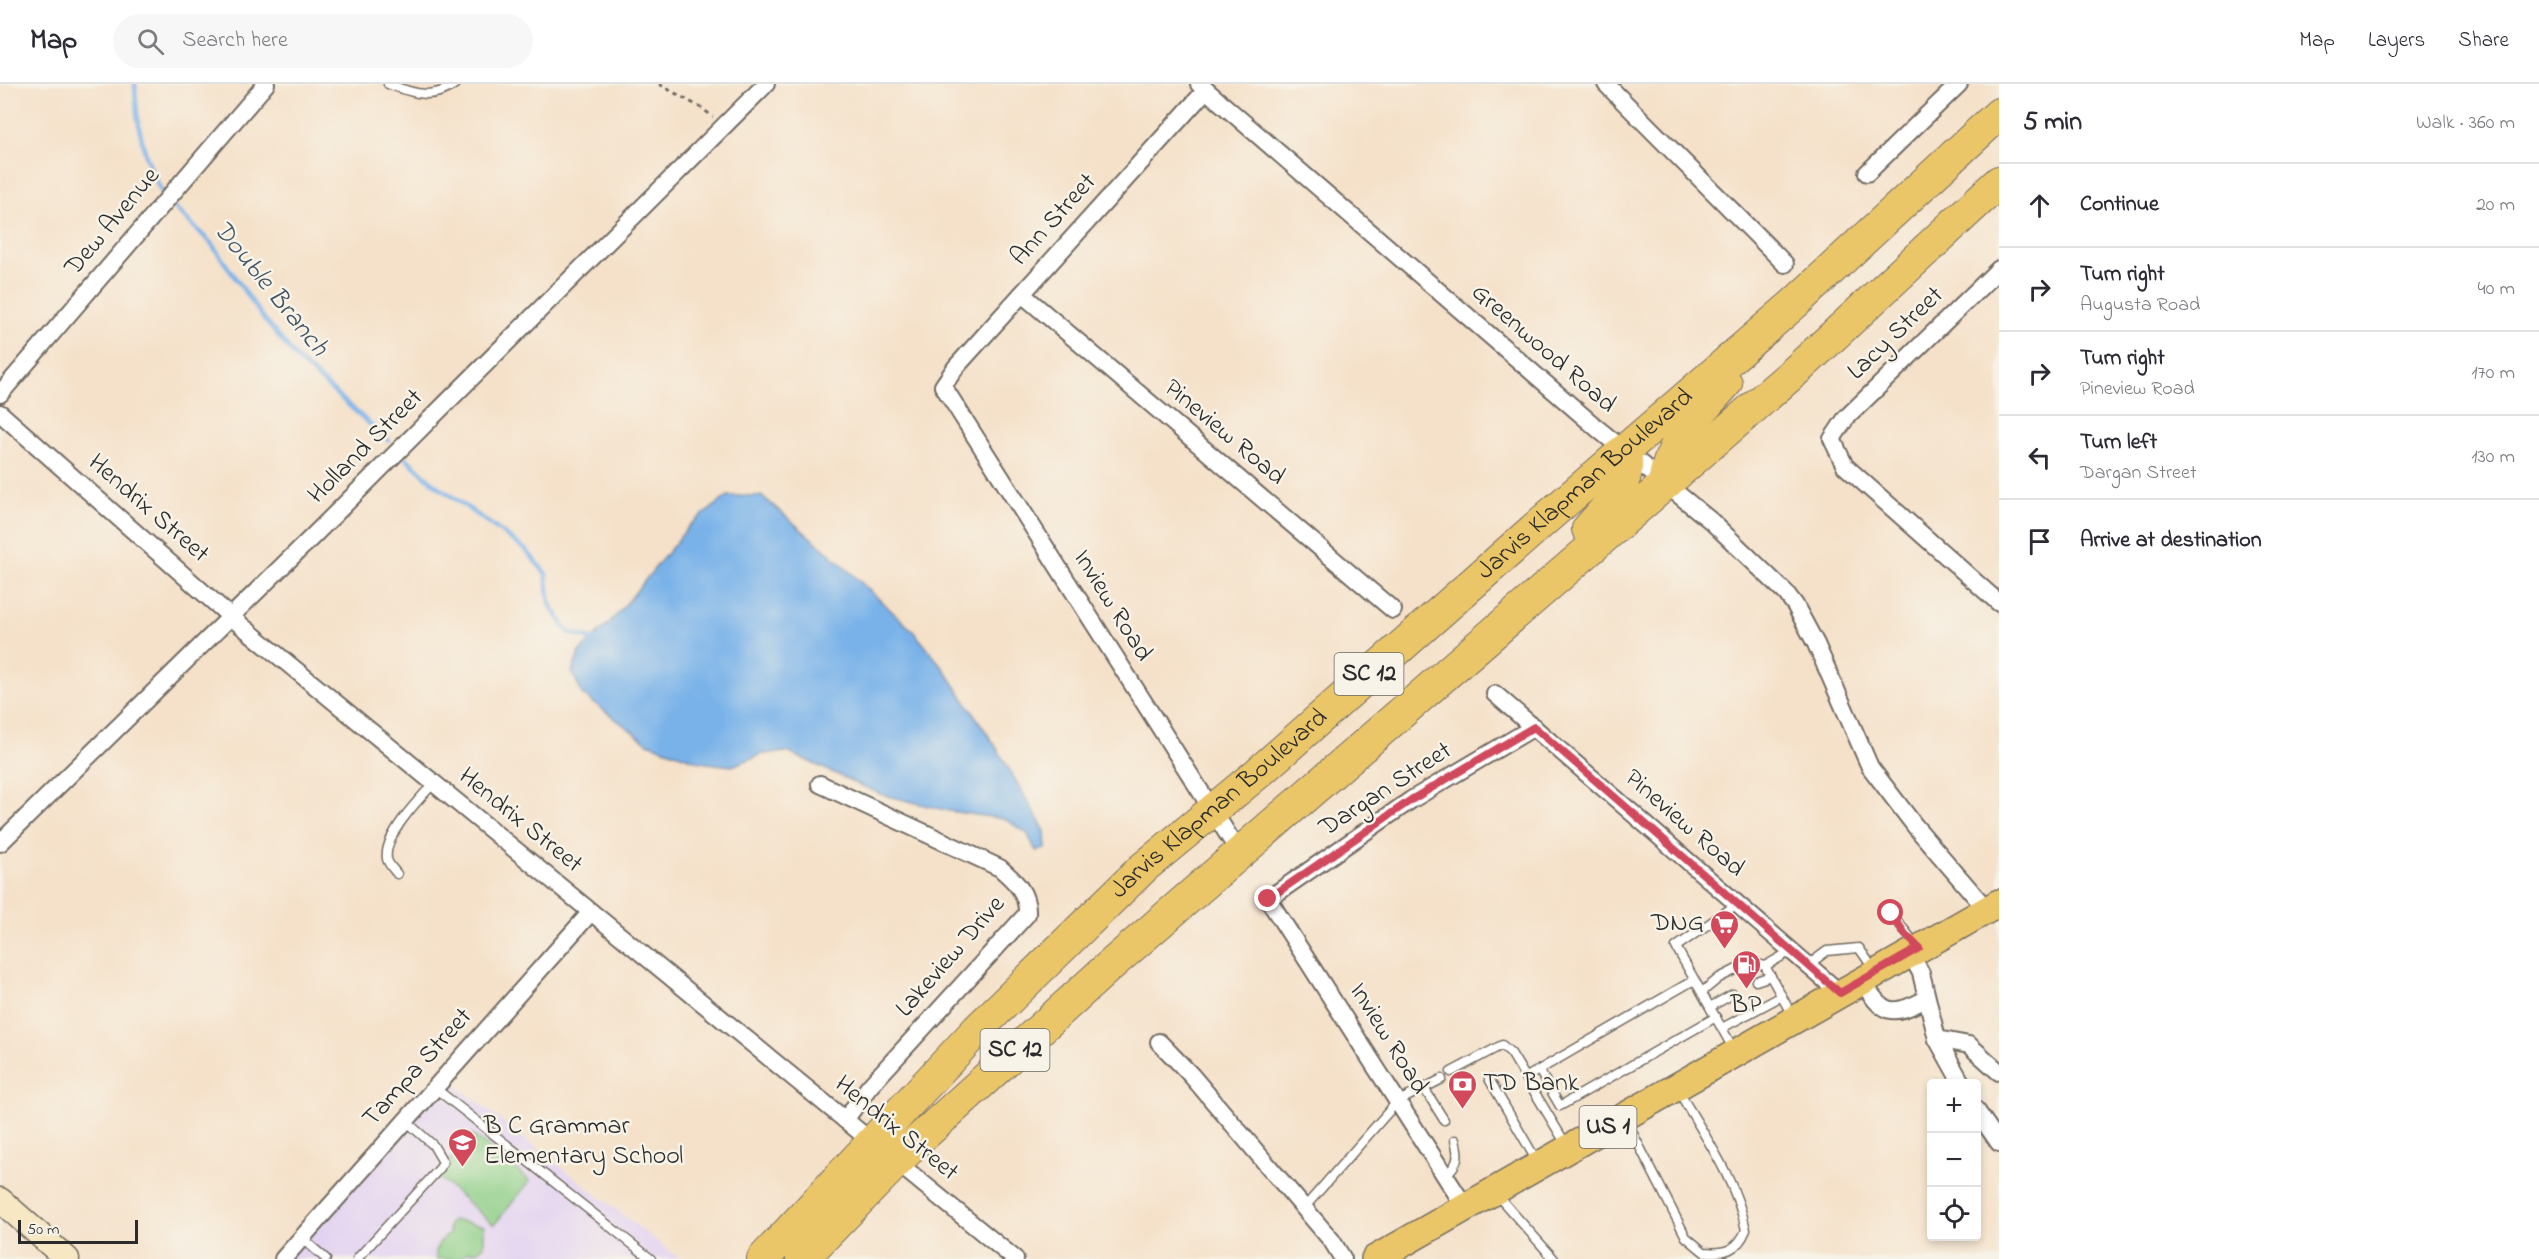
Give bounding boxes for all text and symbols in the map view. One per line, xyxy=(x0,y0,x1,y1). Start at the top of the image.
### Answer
search box xyxy=(113,14,533,68)
text: Map xyxy=(30,21,77,62)
icon: search xyxy=(134,25,167,58)
text: Search here xyxy=(182,25,288,57)
text: Map xyxy=(2299,26,2335,56)
text: Layers xyxy=(2368,26,2425,56)
text: Share xyxy=(2458,26,2509,56)
text: 5 min xyxy=(2023,104,2082,142)
text: Walk · 360 m xyxy=(2416,109,2515,138)
street label: Dew Avenue xyxy=(55,159,170,286)
street label: Ann Street xyxy=(1002,165,1106,275)
icon: ahead xyxy=(2023,189,2056,222)
text: Continue xyxy=(2080,189,2159,221)
text: 20 m xyxy=(2476,191,2515,220)
water label: Double Branch xyxy=(203,212,338,366)
text: Turn right xyxy=(2080,259,2165,291)
icon: right xyxy=(2023,273,2056,306)
street label: Greenwood Road xyxy=(1462,275,1624,423)
text: 40 m xyxy=(2478,275,2515,304)
street label: Lacy Street xyxy=(1839,278,1953,390)
text: Augusta Road xyxy=(2080,291,2200,320)
text: Turn right xyxy=(2080,343,2165,375)
icon: right xyxy=(2023,357,2056,390)
text: 170 m xyxy=(2471,359,2515,388)
street label: Pineview Road xyxy=(1155,371,1294,496)
text: Pineview Road xyxy=(2080,375,2195,404)
street label: Jarvis Klapman Boulevard xyxy=(1469,379,1703,590)
street label: Holland Street xyxy=(300,380,433,513)
text: Turn left xyxy=(2080,427,2157,459)
icon: left xyxy=(2023,441,2056,474)
text: 130 m xyxy=(2471,443,2515,472)
street label: Hendrix Street xyxy=(79,445,217,573)
text: Dargan Street xyxy=(2080,459,2197,488)
icon: arrive xyxy=(2023,525,2056,558)
text: Arrive at destination xyxy=(2080,525,2262,557)
street label: Inview Road xyxy=(1063,543,1162,670)
road number: SC 12 xyxy=(1334,653,1404,695)
street label: Jarvis Klapman Boulevard xyxy=(1102,700,1337,909)
street label: Dargan Street xyxy=(1311,733,1460,848)
street label: Hendrix Street xyxy=(450,759,591,883)
street label: Pineview Road xyxy=(1615,761,1753,888)
route end xyxy=(1254,885,1280,911)
street label: Lakeview Drive xyxy=(887,887,1015,1026)
route start xyxy=(1877,899,1903,925)
place label: DNG xyxy=(1650,905,1704,943)
supermarket icon: DNG xyxy=(1709,908,1741,950)
fuel station icon: BP xyxy=(1730,948,1762,990)
street label: Inview Road xyxy=(1339,976,1438,1103)
place label: BP xyxy=(1730,987,1762,1025)
street label: Tampa Street xyxy=(354,1000,482,1136)
road number: SC 12 xyxy=(980,1029,1050,1071)
place label: TD Bank xyxy=(1483,1065,1580,1103)
street label: Hendrix Street xyxy=(826,1067,967,1191)
bank icon: TD Bank xyxy=(1446,1068,1478,1110)
map controls xyxy=(1927,1079,1981,1241)
button: + xyxy=(1927,1079,1981,1133)
road number: US 1 xyxy=(1580,1106,1636,1148)
place label: B C Grammar Elementary School xyxy=(483,1108,683,1176)
school or university icon: B C Grammar Elementary School xyxy=(447,1126,479,1168)
button: − xyxy=(1927,1133,1981,1187)
button: locate xyxy=(1927,1187,1981,1241)
scale bar xyxy=(18,1217,138,1244)
text: 50 m xyxy=(27,1218,59,1242)

